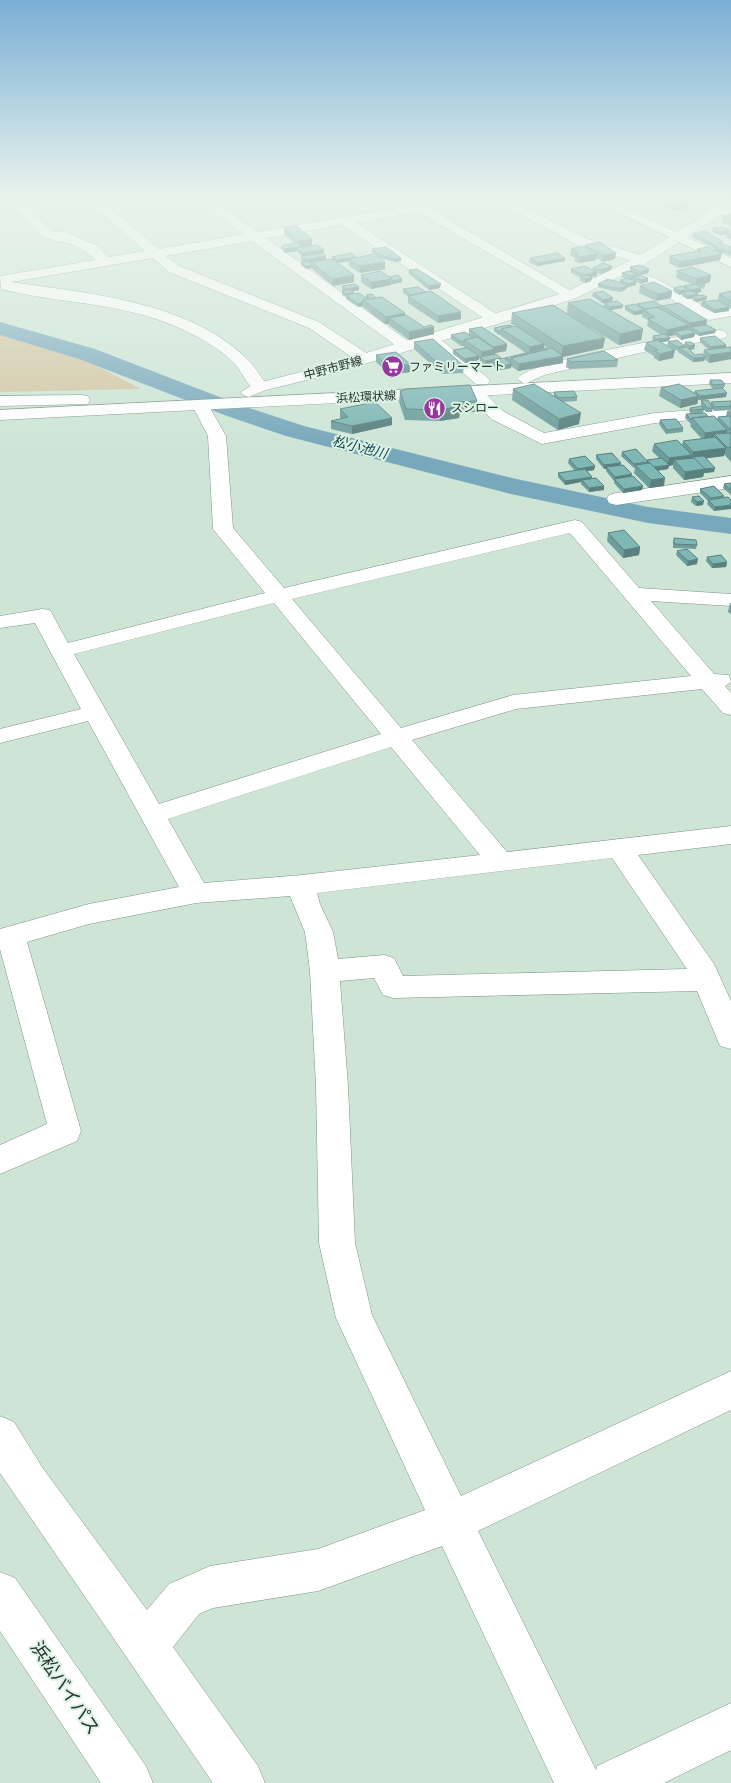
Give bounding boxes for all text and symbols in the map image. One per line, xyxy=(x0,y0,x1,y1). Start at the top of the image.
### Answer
street label: 中野市野線 xyxy=(302,353,364,383)
supermarket icon: ファミリーマート xyxy=(381,355,405,379)
place label: ファミリーマート xyxy=(409,359,505,374)
street label: 浜松環状線 xyxy=(336,387,396,406)
restaurant icon: スシロー xyxy=(423,396,447,420)
place label: スシロー xyxy=(451,400,499,415)
water label: 松小池川 xyxy=(331,431,391,462)
street label: 浜松バイパス xyxy=(27,1637,104,1738)

